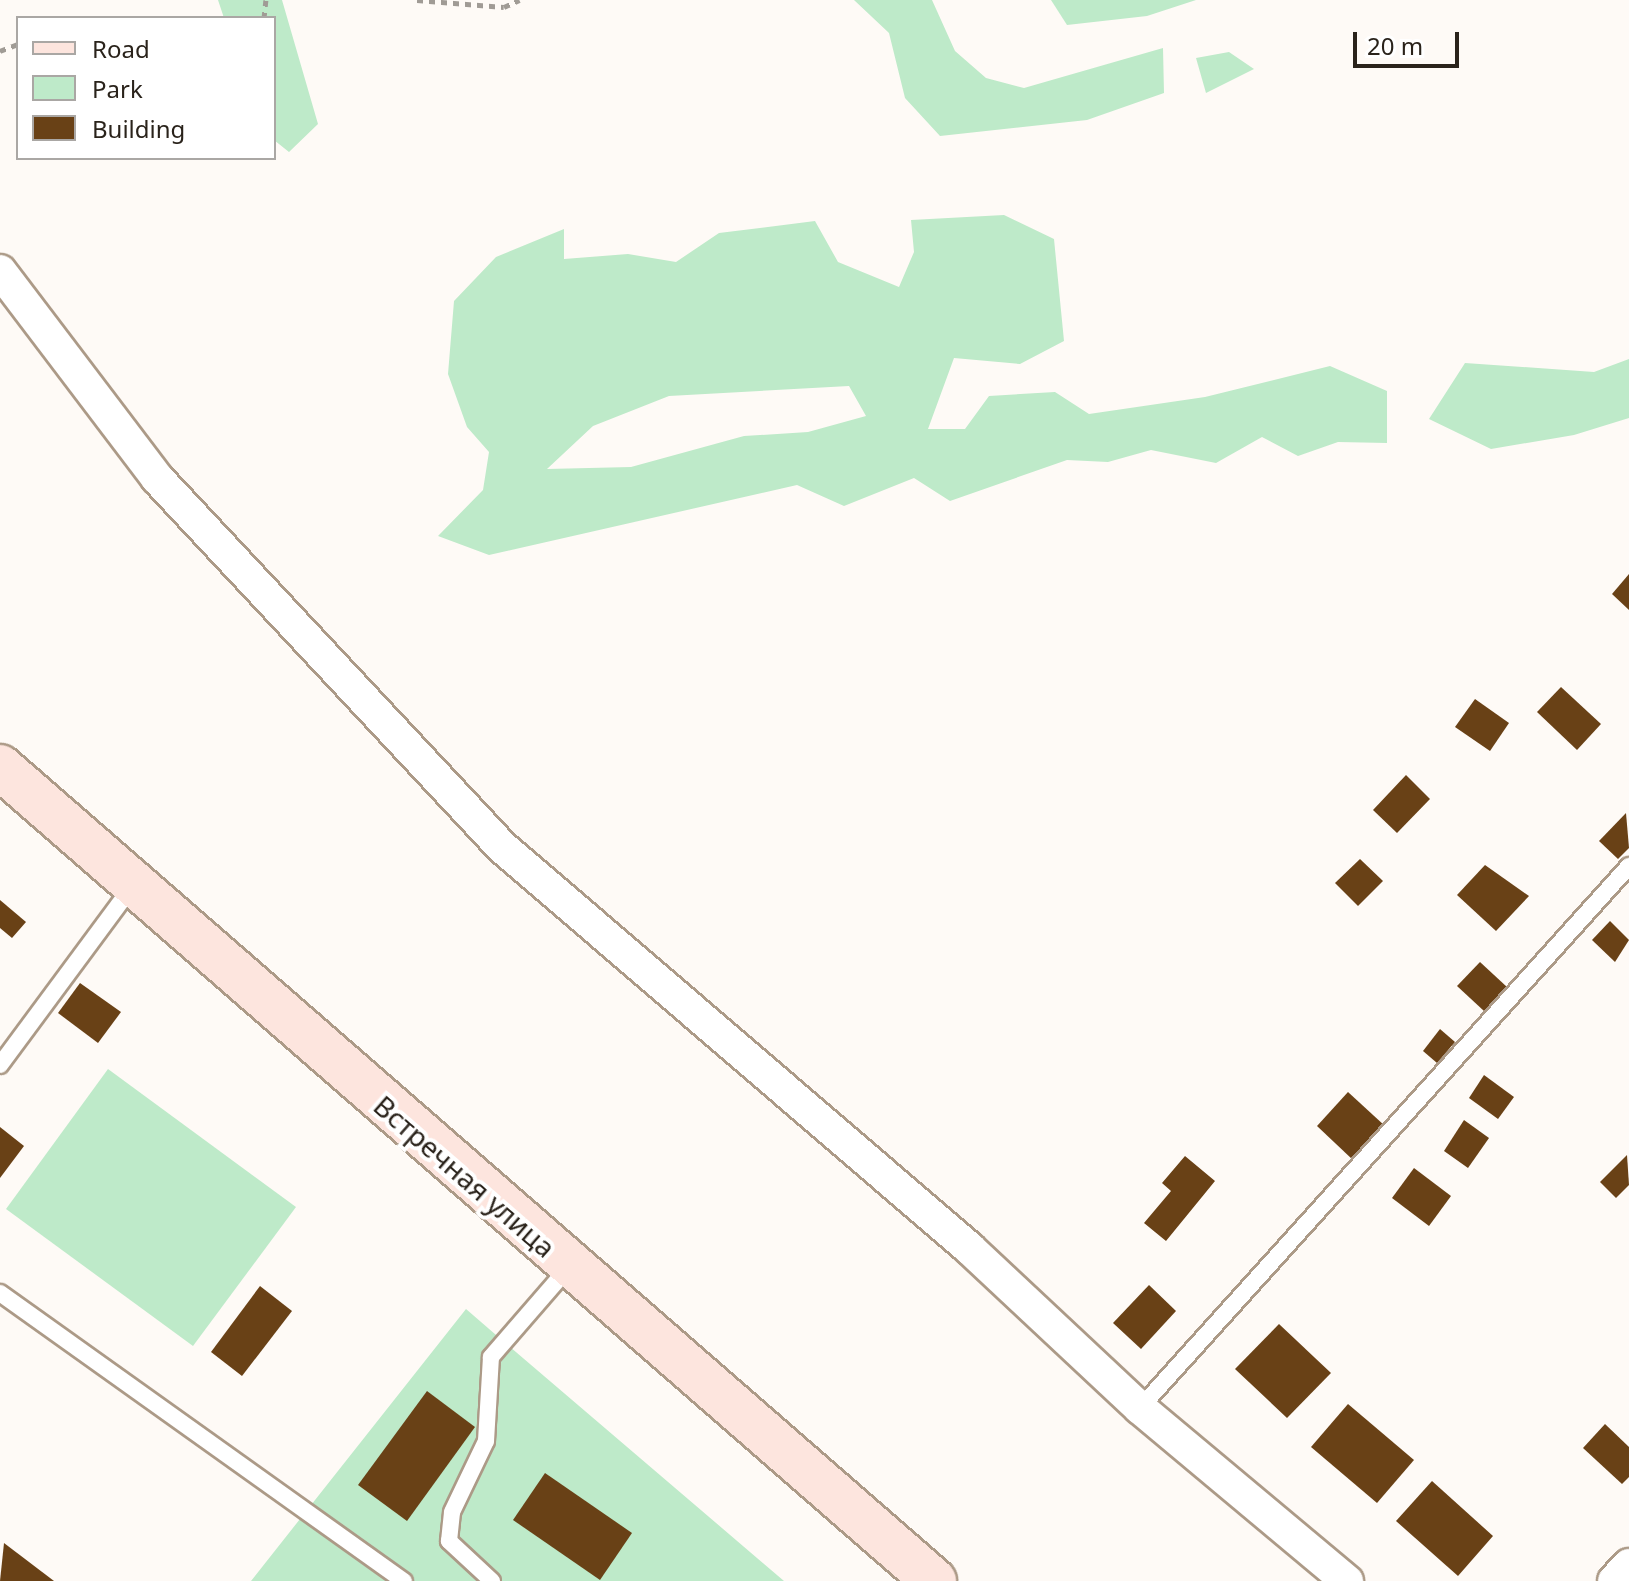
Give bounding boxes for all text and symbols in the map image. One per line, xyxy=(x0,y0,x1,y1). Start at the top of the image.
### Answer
legend xyxy=(16,16,276,160)
scale bar xyxy=(1357,16,1463,66)
text: 20 m xyxy=(1367,29,1423,62)
text: Road xyxy=(92,32,150,65)
text: Park xyxy=(92,72,143,105)
text: Building xyxy=(92,112,185,145)
street label: Встречная улица xyxy=(367,1088,563,1264)

